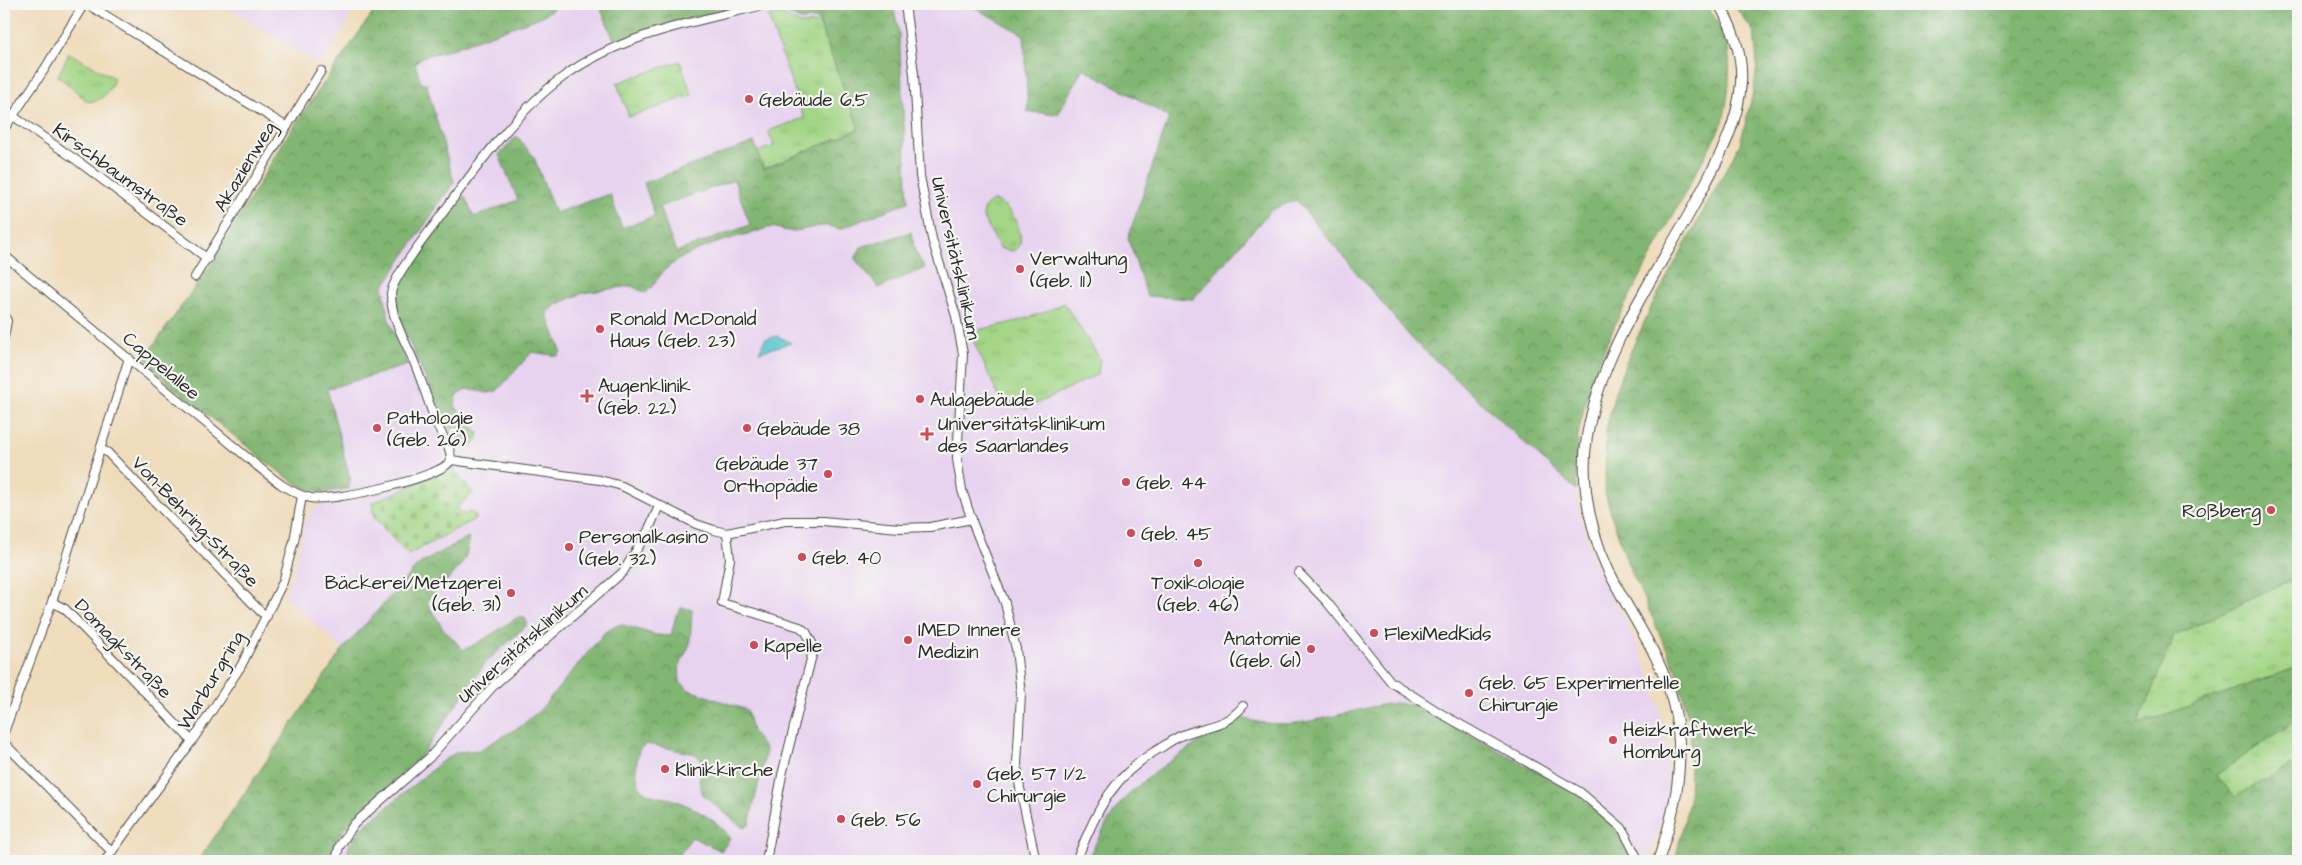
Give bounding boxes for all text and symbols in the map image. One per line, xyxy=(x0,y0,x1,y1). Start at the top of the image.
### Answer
place label: Gebäude 6.5 xyxy=(759,87,869,114)
marker: Gebäude 6.5 xyxy=(743,93,755,105)
street label: Akazienweg xyxy=(208,116,284,218)
street label: Kirschbaumstraße xyxy=(47,117,193,234)
street label: Universitätsklinikum xyxy=(924,174,987,343)
place label: Verwaltung (Geb. 11) xyxy=(1030,246,1128,295)
marker: Verwaltung (Geb. 11) xyxy=(1014,263,1026,275)
place label: Ronald McDonald Haus (Geb. 23) xyxy=(610,306,757,355)
marker: Ronald McDonald Haus (Geb. 23) xyxy=(594,323,606,335)
street label: Cappelallee xyxy=(116,326,206,407)
place label: Augenklinik (Geb. 22) xyxy=(598,373,691,422)
place label: Aulagebäude xyxy=(930,387,1035,415)
marker: Augenklinik (Geb. 22) xyxy=(580,389,594,403)
marker: Aulagebäude xyxy=(914,393,926,405)
place label: Pathologie (Geb. 26) xyxy=(387,405,473,454)
place label: Universitätsklinikum des Saarlandes xyxy=(938,411,1105,460)
place label: Gebäude 38 xyxy=(757,416,860,443)
marker: Pathologie (Geb. 26) xyxy=(371,422,383,434)
marker: Gebäude 38 xyxy=(741,422,753,434)
marker: Universitätsklinikum des Saarlandes xyxy=(920,427,934,441)
street label: Von-Behring-Straße xyxy=(124,450,265,595)
place label: Gebäude 37 Orthopädie xyxy=(716,451,818,500)
marker: Gebäude 37 Orthopädie xyxy=(822,468,834,480)
place label: Geb. 44 xyxy=(1136,470,1206,497)
marker: Geb. 44 xyxy=(1120,476,1132,488)
place label: Roßberg xyxy=(2182,498,2261,526)
marker: Roßberg xyxy=(2265,504,2277,516)
place label: Geb. 45 xyxy=(1141,521,1212,548)
place label: Personalkasino (Geb. 32) xyxy=(579,524,709,573)
marker: Geb. 45 xyxy=(1125,527,1137,539)
marker: Personalkasino (Geb. 32) xyxy=(563,541,575,553)
place label: Geb. 40 xyxy=(812,545,881,572)
marker: Geb. 40 xyxy=(796,551,808,563)
marker: Toxikologie (Geb. 46) xyxy=(1192,557,1204,569)
place label: Bäckerei/Metzgerei (Geb. 31) xyxy=(325,570,501,619)
place label: Toxikologie (Geb. 46) xyxy=(1151,570,1245,619)
street label: Universitätsklinikum xyxy=(452,578,594,710)
marker: Bäckerei/Metzgerei (Geb. 31) xyxy=(505,587,517,599)
street label: Domagkstraße xyxy=(67,593,178,706)
place label: IMED Innere Medizin xyxy=(918,617,1021,666)
place label: FlexiMedKids xyxy=(1384,621,1492,648)
street label: Warburgring xyxy=(171,626,252,736)
place label: Anatomie (Geb. 61) xyxy=(1223,626,1301,675)
marker: FlexiMedKids xyxy=(1368,627,1380,639)
place label: Kapelle xyxy=(764,633,822,660)
marker: IMED Innere Medizin xyxy=(902,634,914,646)
marker: Kapelle xyxy=(748,639,760,651)
marker: Anatomie (Geb. 61) xyxy=(1305,643,1317,655)
place label: Geb. 65 Experimentelle Chirurgie xyxy=(1479,670,1680,720)
marker: Geb. 65 Experimentelle Chirurgie xyxy=(1463,687,1475,699)
place label: Heizkraftwerk Homburg xyxy=(1623,717,1756,767)
marker: Heizkraftwerk Homburg xyxy=(1607,734,1619,746)
place label: Klinikkirche xyxy=(675,757,773,784)
place label: Geb. 57 1/2 Chirurgie xyxy=(987,761,1086,811)
marker: Klinikkirche xyxy=(659,763,671,775)
marker: Geb. 57 1/2 Chirurgie xyxy=(971,778,983,790)
place label: Geb. 56 xyxy=(851,807,921,834)
marker: Geb. 56 xyxy=(835,813,847,825)

